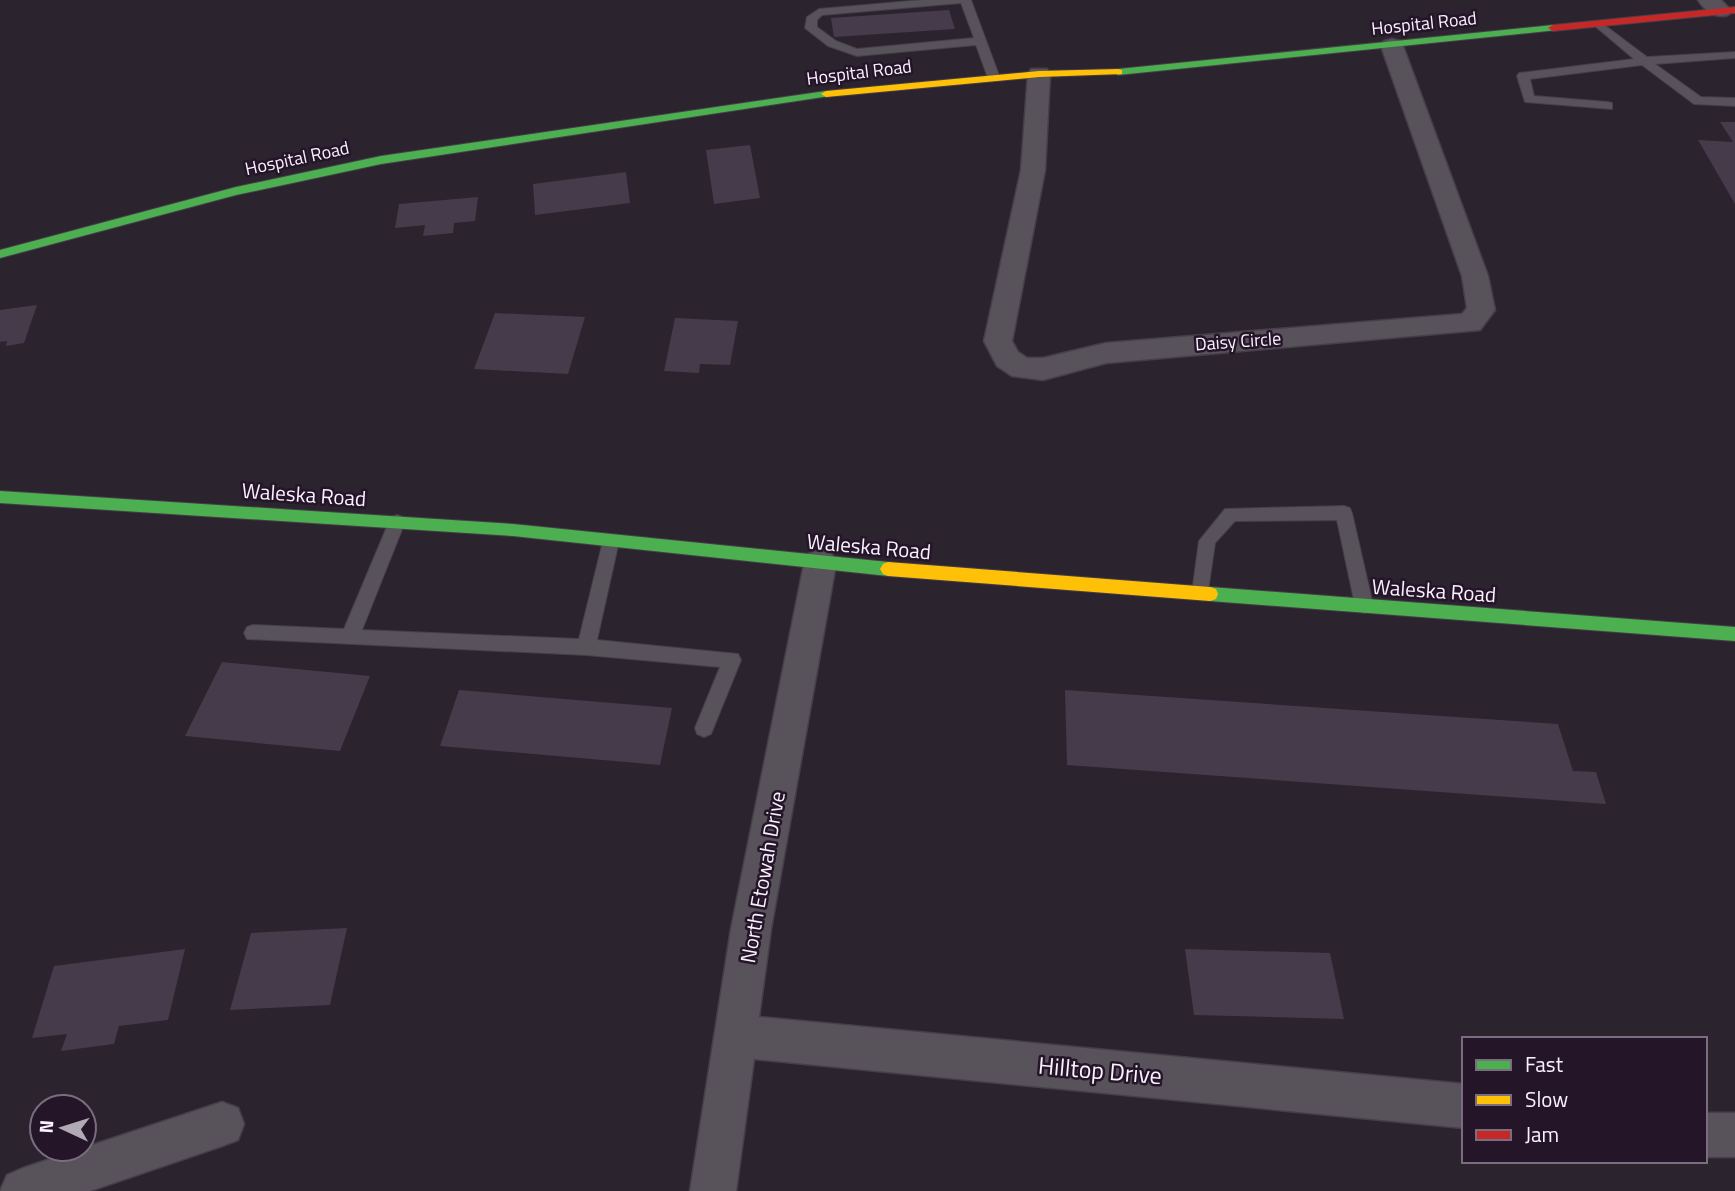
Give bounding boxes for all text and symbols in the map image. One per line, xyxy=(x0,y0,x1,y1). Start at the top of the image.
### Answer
street label: Hospital Road xyxy=(1370,4,1478,42)
street label: Hospital Road xyxy=(805,52,913,92)
street label: Hospital Road xyxy=(242,134,352,182)
street label: Daisy Circle xyxy=(1194,325,1282,357)
street label: Waleska Road xyxy=(241,474,367,514)
street label: Waleska Road xyxy=(806,525,932,567)
street label: Waleska Road xyxy=(1371,570,1497,610)
street label: North Etowah Drive xyxy=(731,789,793,965)
legend xyxy=(1462,1037,1707,1163)
street label: Hilltop Drive xyxy=(1037,1047,1163,1093)
text: Fast xyxy=(1525,1048,1564,1080)
text: Slow xyxy=(1525,1083,1568,1115)
north arrow xyxy=(28,1093,98,1163)
text: Jam xyxy=(1525,1118,1559,1150)
text: N xyxy=(31,1119,60,1134)

